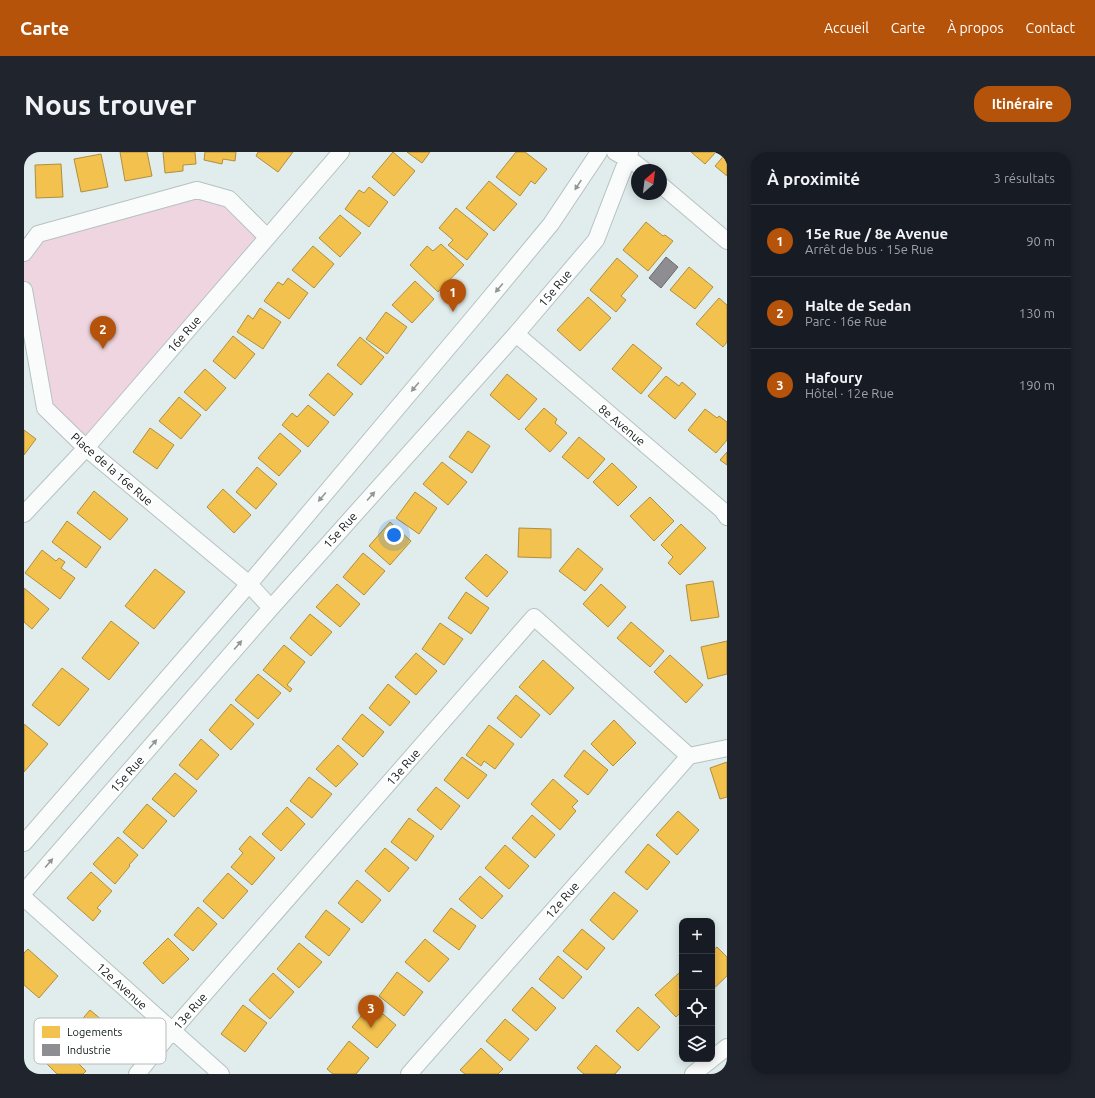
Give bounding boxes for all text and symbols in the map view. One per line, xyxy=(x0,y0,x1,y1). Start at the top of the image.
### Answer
text: Carte xyxy=(20,17,69,39)
text: Accueil xyxy=(824,20,869,36)
text: Carte xyxy=(891,20,925,36)
text: À propos xyxy=(947,20,1004,36)
text: Contact xyxy=(1026,20,1075,36)
button: Itinéraire xyxy=(974,86,1071,122)
text: Nous trouver xyxy=(24,89,197,120)
north arrow xyxy=(631,164,667,200)
text: À proximité xyxy=(767,169,860,188)
text: 3 résultats xyxy=(994,171,1055,185)
one-way arrow xyxy=(574,179,581,190)
text: 15e Rue / 8e Avenue xyxy=(805,225,948,242)
text: 1 xyxy=(776,234,784,248)
text: 90 m xyxy=(1026,234,1055,248)
text: Arrêt de bus · 15e Rue xyxy=(805,242,934,256)
street label: 15e Rue xyxy=(536,267,574,309)
pin: 1 xyxy=(440,279,466,312)
one-way arrow xyxy=(494,282,503,293)
text: Halte de Sedan xyxy=(805,297,911,314)
text: 2 xyxy=(776,306,784,320)
text: 130 m xyxy=(1019,306,1055,320)
street label: 16e Rue xyxy=(165,313,203,355)
text: Parc · 16e Rue xyxy=(805,314,887,328)
pin: 2 xyxy=(90,316,116,349)
text: Hafoury xyxy=(805,369,862,386)
text: 3 xyxy=(776,378,784,392)
text: 190 m xyxy=(1019,378,1055,392)
one-way arrow xyxy=(411,382,420,393)
text: Hôtel · 12e Rue xyxy=(805,386,894,400)
street label: 8e Avenue xyxy=(596,402,648,448)
street label: Place de la 16e Rue xyxy=(69,430,155,508)
one-way arrow xyxy=(366,491,376,501)
one-way arrow xyxy=(318,492,327,503)
street label: 15e Rue xyxy=(320,509,360,551)
your location xyxy=(384,525,404,545)
one-way arrow xyxy=(234,640,243,651)
one-way arrow xyxy=(148,739,157,748)
street label: 13e Rue xyxy=(384,746,422,788)
street label: 15e Rue xyxy=(108,753,146,795)
one-way arrow xyxy=(45,858,54,868)
street label: 12e Rue xyxy=(543,879,581,921)
map controls xyxy=(679,918,715,1062)
button: + xyxy=(679,918,715,954)
button: − xyxy=(679,954,715,990)
street label: 12e Avenue xyxy=(94,960,150,1012)
street label: 13e Rue xyxy=(171,990,209,1032)
button: locate xyxy=(679,990,715,1026)
pin: 3 xyxy=(358,995,384,1028)
legend xyxy=(34,1018,166,1064)
text: Logements xyxy=(67,1026,123,1038)
button: layers xyxy=(679,1026,715,1062)
text: Industrie xyxy=(67,1044,111,1056)

